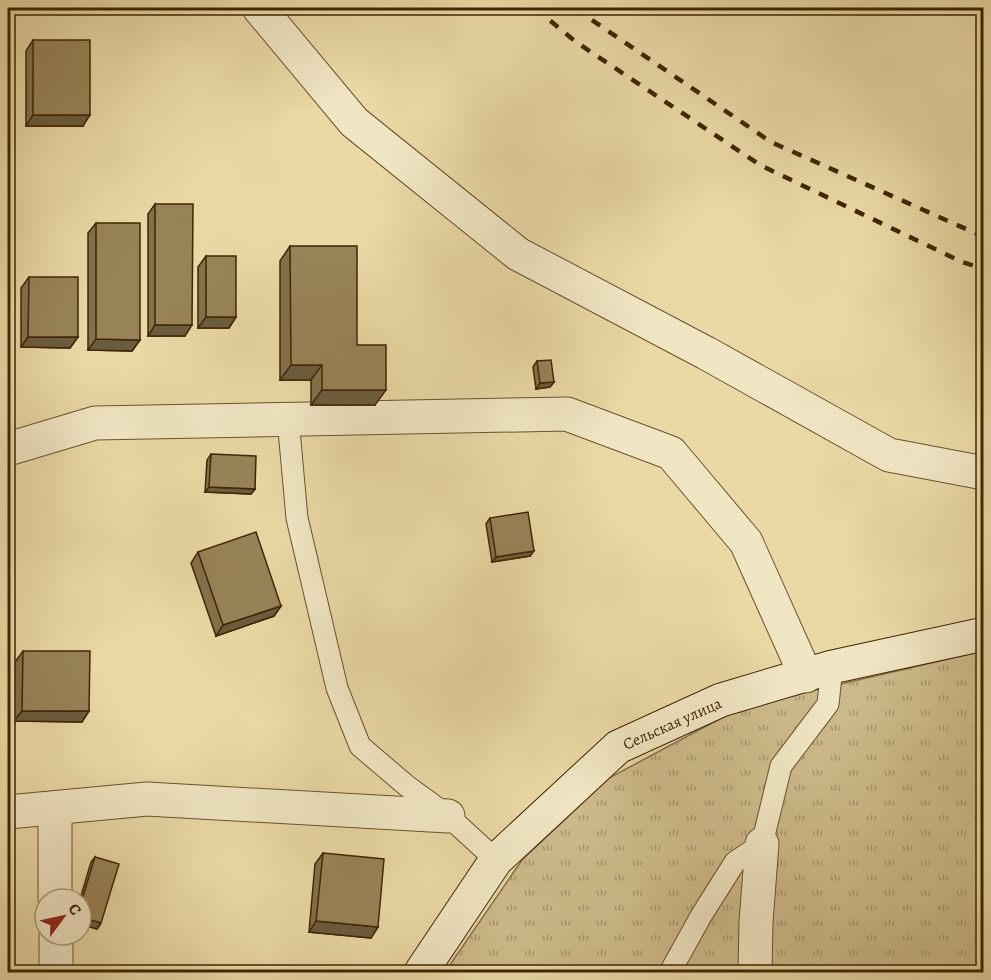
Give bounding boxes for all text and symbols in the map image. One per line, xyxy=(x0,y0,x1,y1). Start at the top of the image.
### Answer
street label: Сельская улица xyxy=(620,692,726,756)
north arrow xyxy=(33,887,93,947)
text: С xyxy=(63,899,87,920)

